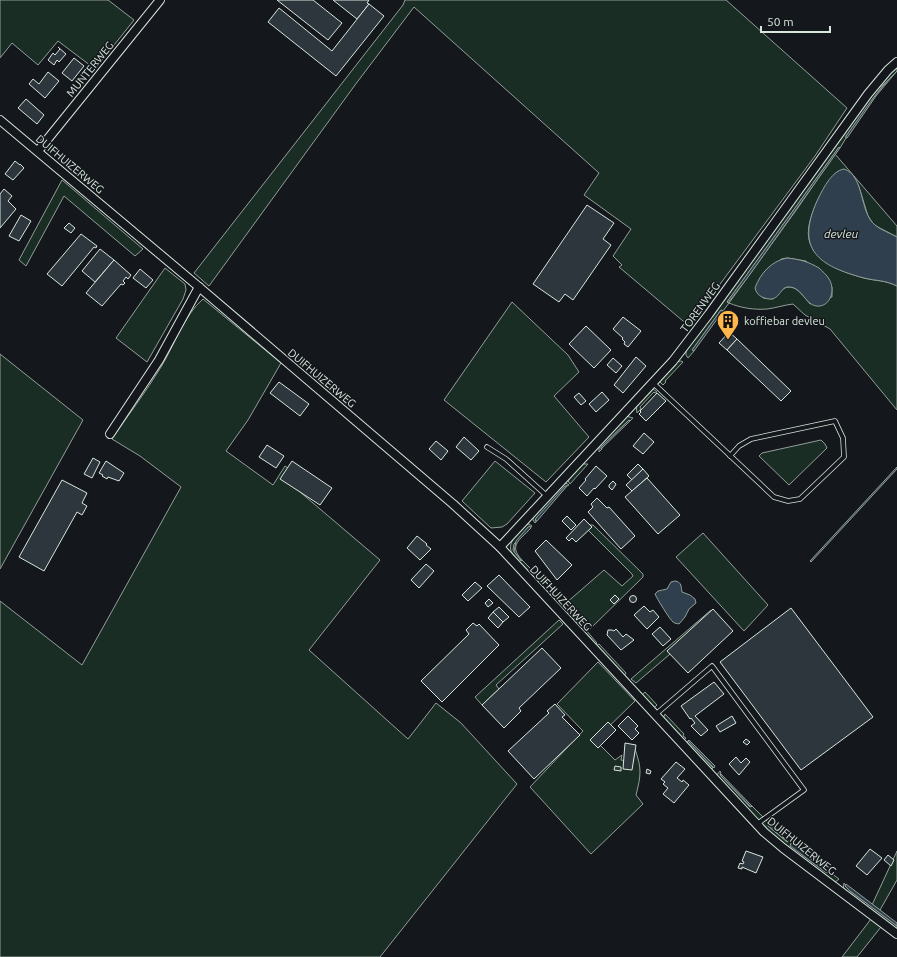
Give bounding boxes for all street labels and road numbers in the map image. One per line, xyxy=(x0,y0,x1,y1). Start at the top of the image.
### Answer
street label: MUNTERWEG xyxy=(64,39,116,99)
street label: DUIFHUIZERWEG xyxy=(34,132,106,196)
street label: TORENWEG xyxy=(678,280,722,334)
street label: DUIFHUIZERWEG xyxy=(286,346,358,410)
street label: DUIFHUIZERWEG xyxy=(528,563,594,633)
street label: DUIFHUIZERWEG xyxy=(765,815,839,877)

